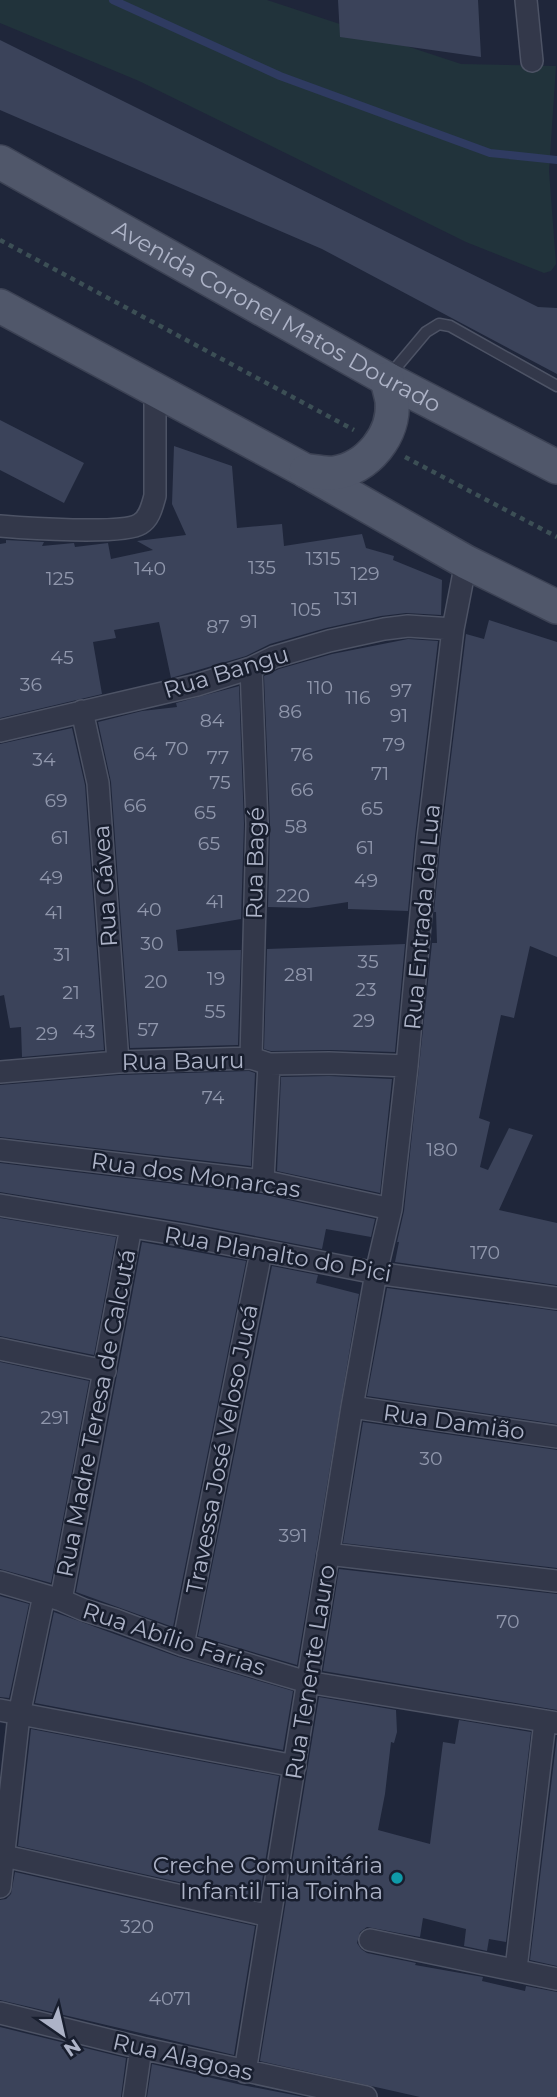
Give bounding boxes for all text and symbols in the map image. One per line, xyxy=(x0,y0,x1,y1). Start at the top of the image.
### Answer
street label: Avenida Coronel Matos Dourado xyxy=(108,214,446,418)
house number: 1315 xyxy=(305,547,341,570)
house number: 135 xyxy=(248,556,276,579)
house number: 140 xyxy=(134,557,166,580)
house number: 129 xyxy=(350,562,380,585)
house number: 125 xyxy=(46,567,74,590)
house number: 131 xyxy=(334,587,358,610)
house number: 105 xyxy=(291,598,321,621)
house number: 91 xyxy=(240,610,258,633)
house number: 87 xyxy=(206,615,230,638)
street label: Rua Bangu xyxy=(160,640,292,704)
house number: 45 xyxy=(50,646,74,669)
house number: 36 xyxy=(20,673,42,696)
house number: 110 xyxy=(307,676,333,699)
house number: 97 xyxy=(390,679,412,702)
house number: 116 xyxy=(345,686,371,709)
house number: 86 xyxy=(278,700,302,723)
house number: 91 xyxy=(390,704,408,727)
house number: 84 xyxy=(200,709,225,732)
house number: 79 xyxy=(383,733,405,756)
house number: 70 xyxy=(165,737,189,760)
house number: 64 xyxy=(133,742,158,765)
house number: 76 xyxy=(291,743,313,766)
house number: 77 xyxy=(207,746,229,769)
house number: 34 xyxy=(32,748,56,771)
house number: 71 xyxy=(371,762,389,785)
house number: 75 xyxy=(209,771,231,794)
house number: 66 xyxy=(290,778,314,801)
house number: 69 xyxy=(44,789,68,812)
house number: 66 xyxy=(123,794,147,817)
house number: 65 xyxy=(361,797,383,820)
house number: 65 xyxy=(194,801,216,824)
street label: Rua Entrada da Lua xyxy=(398,803,446,1031)
street label: Rua Bagé xyxy=(240,807,270,919)
house number: 58 xyxy=(285,815,307,838)
street label: Rua Gávea xyxy=(87,824,123,948)
house number: 61 xyxy=(51,826,69,849)
house number: 65 xyxy=(198,832,220,855)
house number: 61 xyxy=(356,836,374,859)
house number: 49 xyxy=(39,866,63,889)
house number: 49 xyxy=(354,869,378,892)
house number: 220 xyxy=(276,884,310,907)
house number: 41 xyxy=(206,890,224,913)
house number: 40 xyxy=(136,898,162,921)
house number: 41 xyxy=(45,901,63,924)
house number: 30 xyxy=(140,932,164,955)
house number: 31 xyxy=(53,943,71,966)
house number: 35 xyxy=(357,950,379,973)
house number: 281 xyxy=(284,963,314,986)
house number: 19 xyxy=(207,967,225,990)
house number: 20 xyxy=(144,970,168,993)
house number: 23 xyxy=(355,978,377,1001)
house number: 21 xyxy=(62,981,80,1004)
house number: 55 xyxy=(204,1000,226,1023)
house number: 29 xyxy=(353,1009,375,1032)
house number: 57 xyxy=(137,1018,159,1041)
house number: 43 xyxy=(73,1020,96,1043)
house number: 29 xyxy=(36,1022,58,1045)
street label: Rua Bauru xyxy=(121,1046,245,1076)
house number: 74 xyxy=(202,1086,225,1109)
house number: 180 xyxy=(426,1138,458,1161)
street label: Rua dos Monarcas xyxy=(90,1146,302,1204)
street label: Rua Planalto do Pici xyxy=(162,1220,394,1288)
house number: 170 xyxy=(470,1241,500,1264)
street label: Rua Madre Teresa de Calcutá xyxy=(50,1247,142,1579)
street label: Travessa José Veloso Jucá xyxy=(180,1302,264,1596)
street label: Rua Damião xyxy=(381,1398,527,1446)
house number: 291 xyxy=(40,1406,70,1429)
house number: 30 xyxy=(419,1447,443,1470)
house number: 391 xyxy=(278,1524,308,1547)
street label: Rua Tenente Lauro xyxy=(279,1563,341,1781)
street label: Rua Abílio Farias xyxy=(79,1596,269,1682)
house number: 70 xyxy=(496,1610,520,1633)
place label: Creche Comunitária Infantil Tia Toinha xyxy=(153,1851,383,1905)
marker: Creche Comunitária Infantil Tia Toinha xyxy=(389,1870,405,1886)
house number: 320 xyxy=(120,1915,154,1938)
house number: 4071 xyxy=(148,1987,192,2010)
north arrow xyxy=(28,1999,98,2069)
street label: Rua Alagoas xyxy=(110,2027,256,2087)
text: N xyxy=(59,2034,85,2062)

